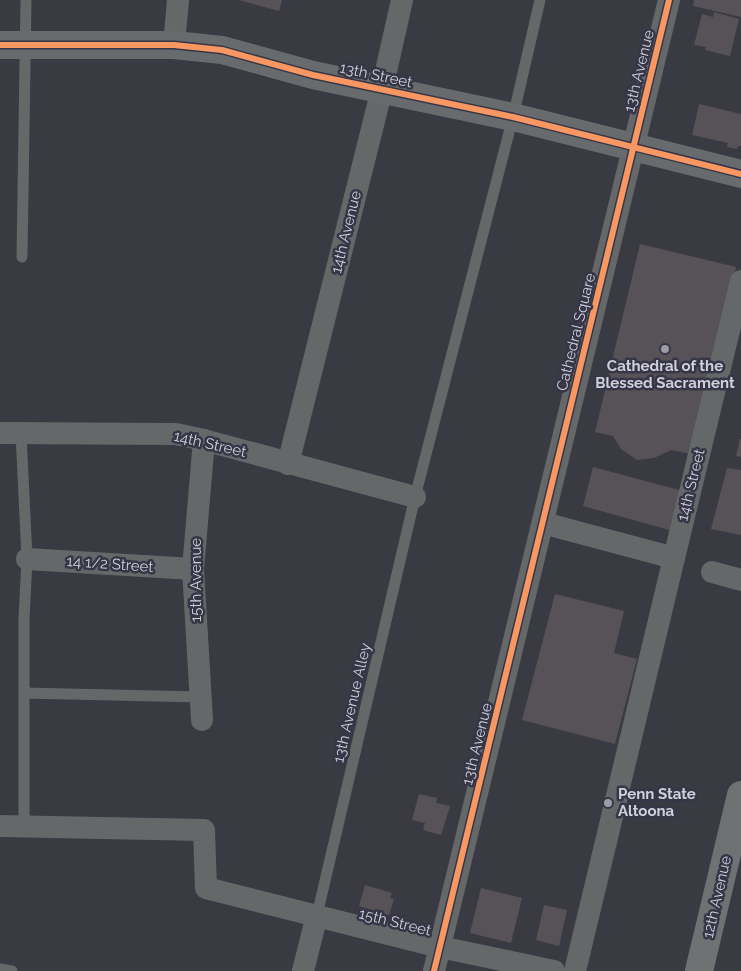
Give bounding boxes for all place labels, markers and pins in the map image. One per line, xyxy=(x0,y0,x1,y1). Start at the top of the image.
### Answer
marker: Cathedral of the Blessed Sacrament xyxy=(659,343,671,355)
place label: Cathedral of the Blessed Sacrament xyxy=(595,357,735,392)
place label: Penn State Altoona xyxy=(618,785,696,820)
marker: Penn State Altoona xyxy=(602,797,614,809)

